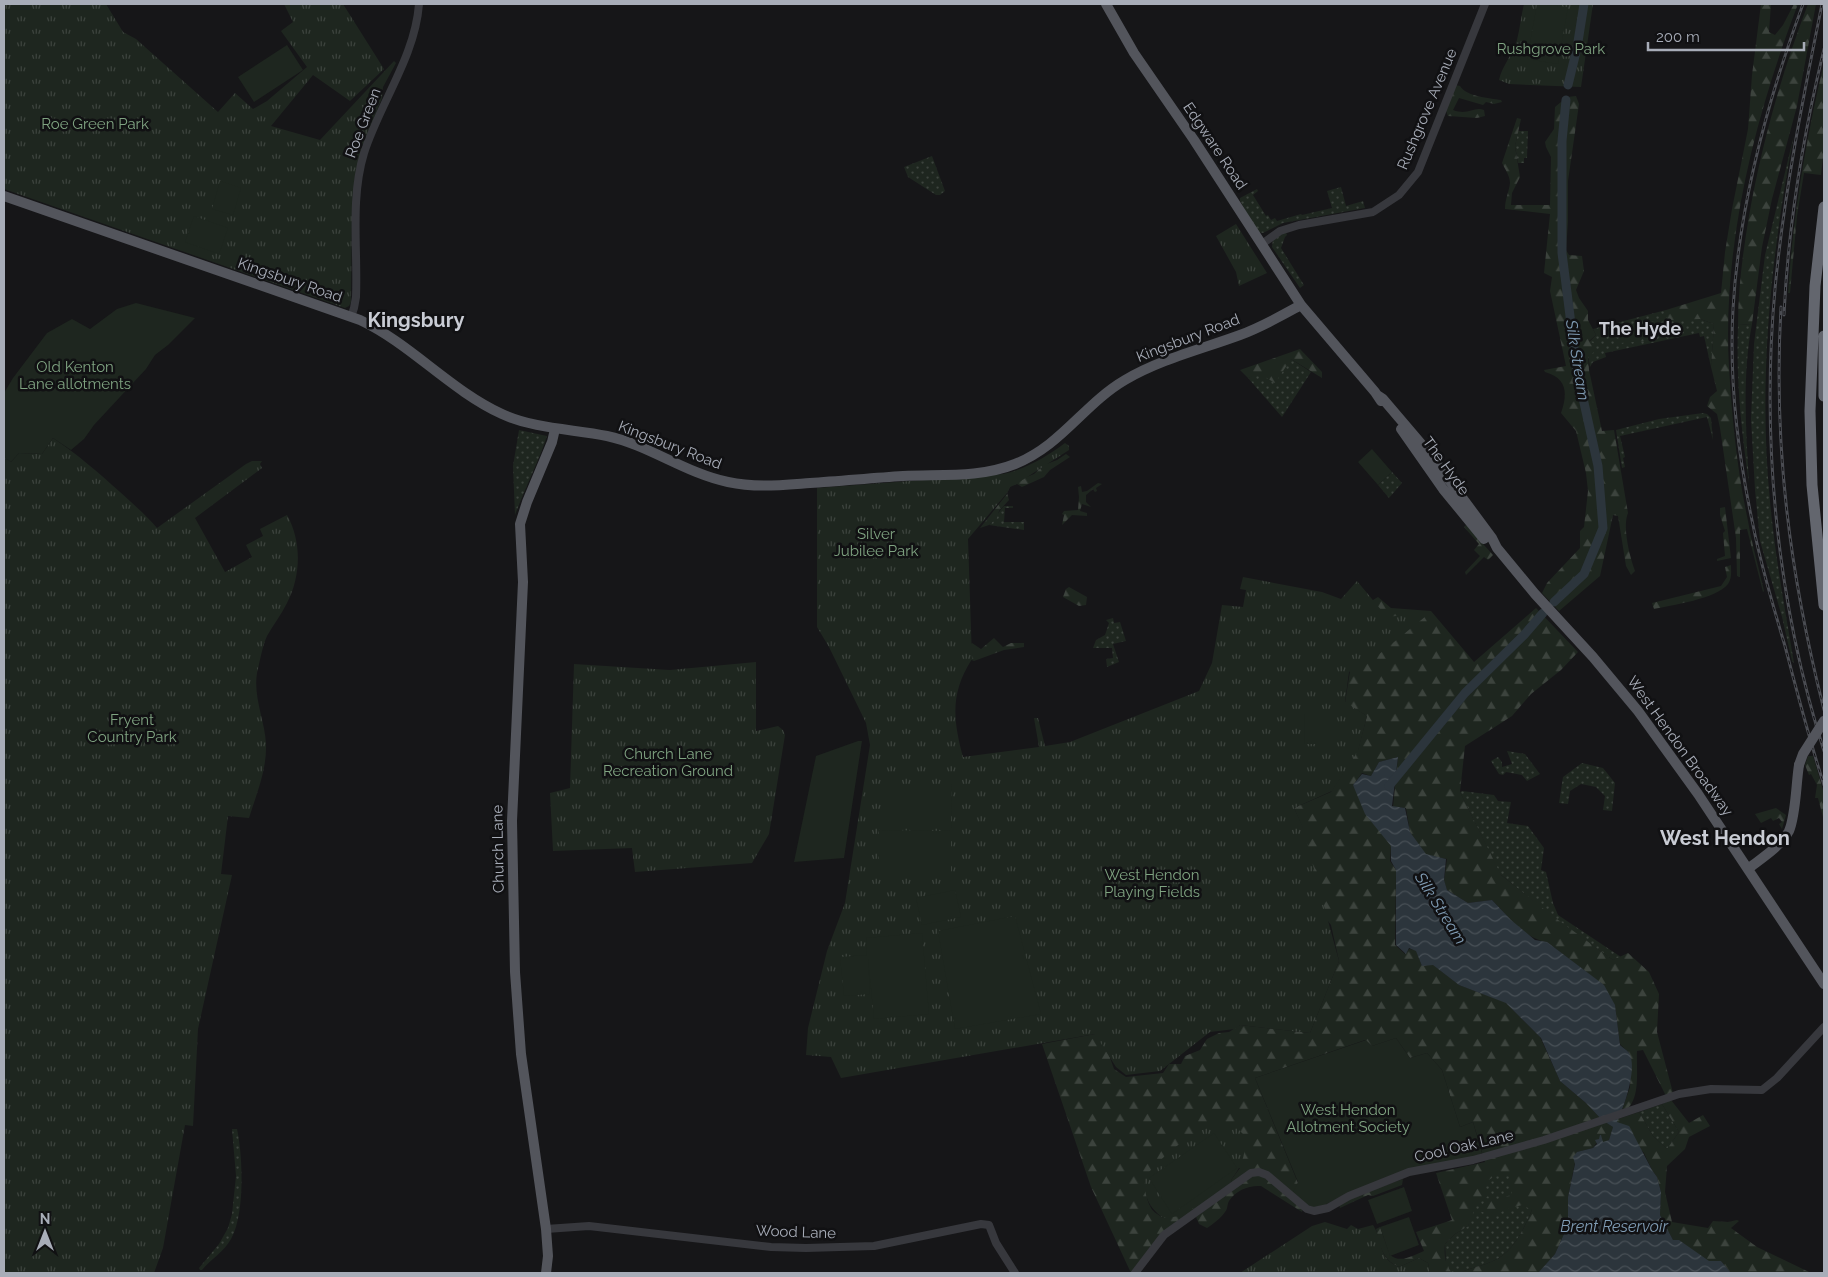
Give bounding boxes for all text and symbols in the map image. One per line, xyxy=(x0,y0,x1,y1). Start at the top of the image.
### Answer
scale bar xyxy=(1648,20,1804,52)
text: 200 m xyxy=(1656,28,1700,46)
park label: Rushgrove Park xyxy=(1497,40,1605,58)
street label: Rushgrove Avenue xyxy=(1393,45,1461,172)
street label: Roe Green xyxy=(341,86,385,160)
street label: Edgware Road xyxy=(1179,99,1251,193)
park label: Roe Green Park xyxy=(41,115,149,133)
street label: Kingsbury Road xyxy=(235,254,345,306)
district label: Kingsbury xyxy=(368,308,464,332)
street label: Kingsbury Road xyxy=(1134,310,1242,366)
water label: Silk Stream xyxy=(1562,317,1593,402)
district label: The Hyde xyxy=(1599,318,1681,339)
park label: Old Kenton Lane allotments xyxy=(19,358,131,393)
street label: Kingsbury Road xyxy=(616,417,724,473)
street label: The Hyde xyxy=(1419,433,1473,499)
park label: Silver Jubilee Park xyxy=(834,525,918,560)
street label: West Hendon Broadway xyxy=(1623,673,1737,819)
park label: Fryent Country Park xyxy=(87,711,177,746)
park label: Church Lane Recreation Ground xyxy=(603,745,733,780)
street label: Church Lane xyxy=(488,805,508,893)
district label: West Hendon xyxy=(1660,826,1790,850)
park label: West Hendon Playing Fields xyxy=(1104,866,1200,901)
water label: Silk Stream xyxy=(1410,868,1470,948)
park label: West Hendon Allotment Society xyxy=(1286,1101,1410,1136)
street label: Cool Oak Lane xyxy=(1413,1126,1516,1166)
north arrow xyxy=(20,1207,70,1257)
text: N xyxy=(40,1211,50,1227)
water label: Brent Reservoir xyxy=(1560,1217,1668,1236)
street label: Wood Lane xyxy=(756,1222,837,1242)

